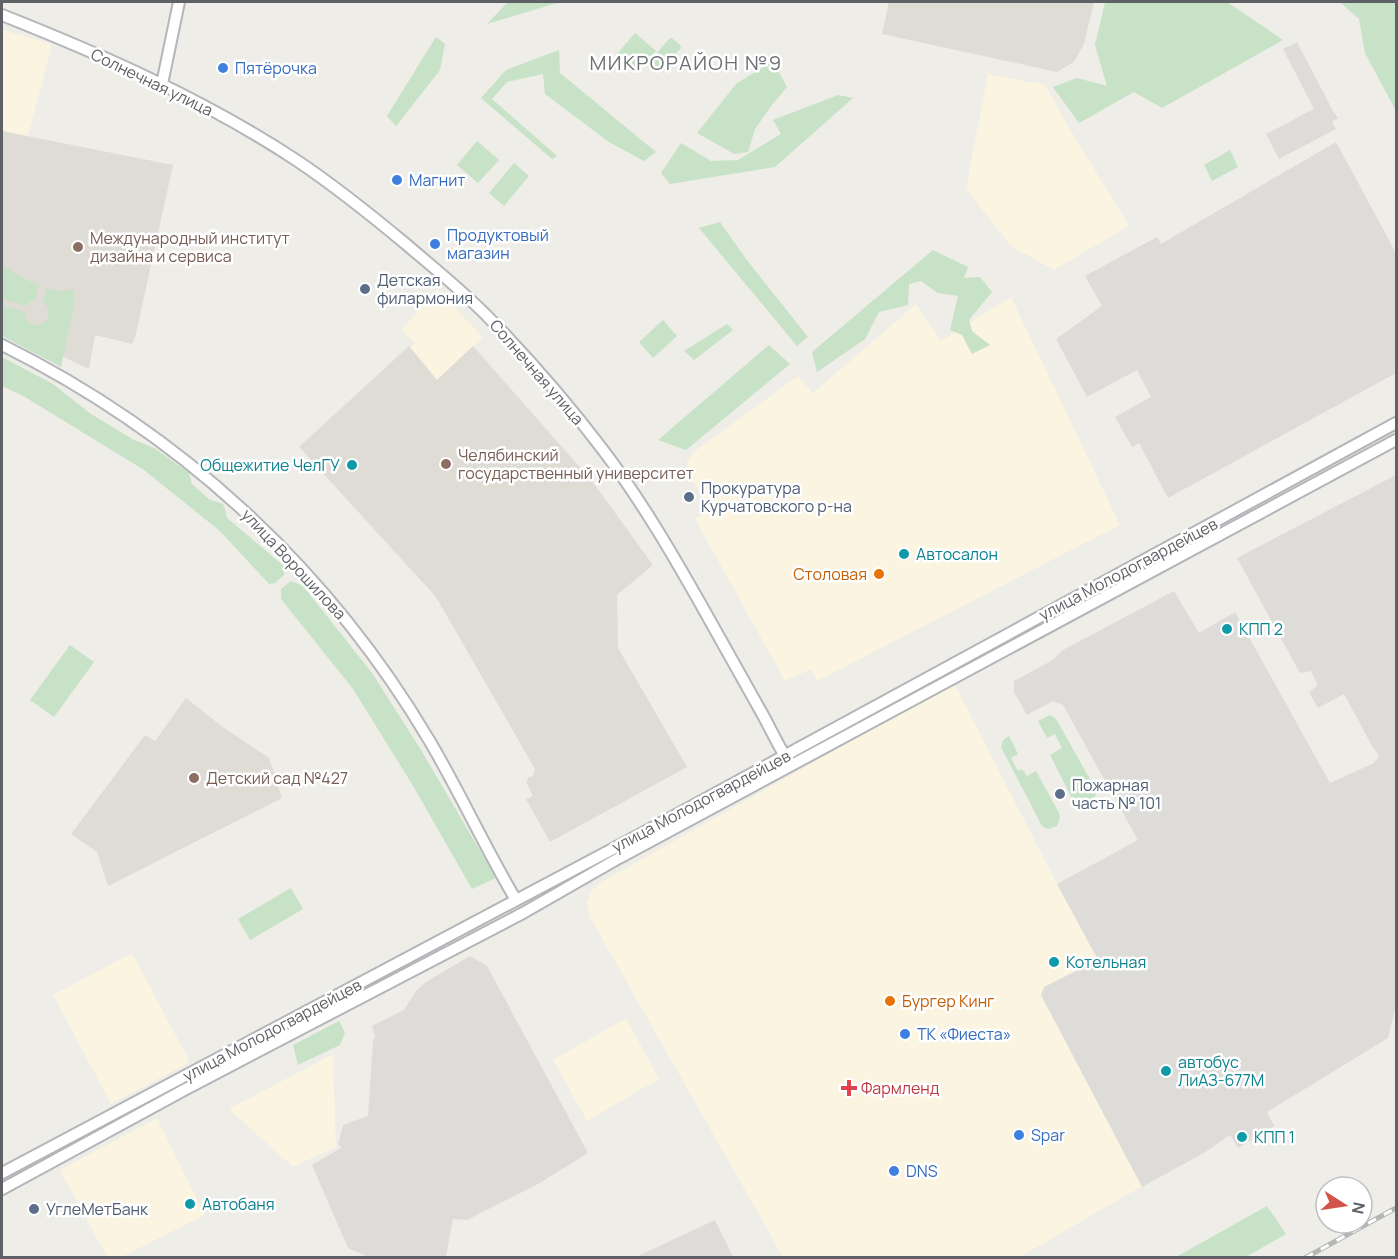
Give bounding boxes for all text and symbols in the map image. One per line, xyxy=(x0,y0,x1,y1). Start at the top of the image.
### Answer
street label: Солнечная улица xyxy=(87,43,217,121)
district label: МИКРОРАЙОН №9 xyxy=(589,49,783,76)
place label: Пятёрочка xyxy=(235,57,317,79)
marker: Пятёрочка xyxy=(216,61,230,75)
place label: Магнит xyxy=(409,169,465,191)
marker: Магнит xyxy=(390,173,404,187)
place label: Продуктовый магазин xyxy=(447,224,549,264)
place label: Международный институт дизайна и сервиса xyxy=(90,227,290,267)
marker: Продуктовый магазин xyxy=(428,237,442,251)
marker: Международный институт дизайна и сервиса xyxy=(71,240,85,254)
place label: Детская филармония xyxy=(377,269,473,309)
marker: Детская филармония xyxy=(358,282,372,296)
street label: Солнечная улица xyxy=(485,315,589,429)
place label: Челябинский государственный университет xyxy=(458,444,694,484)
place label: Общежитие ЧелГУ xyxy=(200,454,340,476)
marker: Челябинский государственный университет xyxy=(439,457,453,471)
marker: Общежитие ЧелГУ xyxy=(345,458,359,472)
place label: Прокуратура Курчатовского р-на xyxy=(701,477,852,517)
marker: Прокуратура Курчатовского р-на xyxy=(682,490,696,504)
street label: улица Ворошилова xyxy=(237,504,351,624)
street label: улица Молодогвардейцев xyxy=(1035,512,1221,625)
place label: Автосалон xyxy=(916,543,998,565)
marker: Автосалон xyxy=(897,547,911,561)
place label: Столовая xyxy=(793,563,867,585)
marker: Столовая xyxy=(872,567,886,581)
place label: КПП 2 xyxy=(1239,618,1283,640)
marker: КПП 2 xyxy=(1220,622,1234,636)
street label: улица Молодогвардейцев xyxy=(608,744,794,857)
place label: Детский сад №427 xyxy=(206,767,348,789)
marker: Детский сад №427 xyxy=(187,771,201,785)
place label: Пожарная часть № 101 xyxy=(1072,774,1161,814)
marker: Пожарная часть № 101 xyxy=(1053,787,1067,801)
place label: Котельная xyxy=(1066,951,1146,973)
marker: Котельная xyxy=(1047,955,1061,969)
street label: улица Молодогвардейцев xyxy=(179,973,365,1086)
place label: Бургер Кинг xyxy=(902,990,995,1012)
marker: Бургер Кинг xyxy=(883,994,897,1008)
place label: ТК «Фиеста» xyxy=(917,1023,1011,1045)
marker: ТК «Фиеста» xyxy=(898,1027,912,1041)
place label: автобус ЛиАЗ-677М xyxy=(1178,1051,1264,1091)
marker: автобус ЛиАЗ-677М xyxy=(1159,1064,1173,1078)
place label: Фармленд xyxy=(861,1077,940,1099)
marker: Фармленд xyxy=(842,1081,856,1095)
place label: Spar xyxy=(1031,1124,1065,1146)
place label: КПП 1 xyxy=(1254,1126,1295,1148)
marker: Spar xyxy=(1012,1128,1026,1142)
marker: КПП 1 xyxy=(1235,1130,1249,1144)
place label: DNS xyxy=(906,1160,938,1182)
marker: DNS xyxy=(887,1164,901,1178)
north arrow xyxy=(1314,1175,1374,1235)
place label: Автобаня xyxy=(202,1193,275,1215)
marker: Автобаня xyxy=(183,1197,197,1211)
place label: УглеМетБанк xyxy=(46,1198,149,1220)
text: N xyxy=(1347,1200,1371,1216)
marker: УглеМетБанк xyxy=(27,1202,41,1216)

